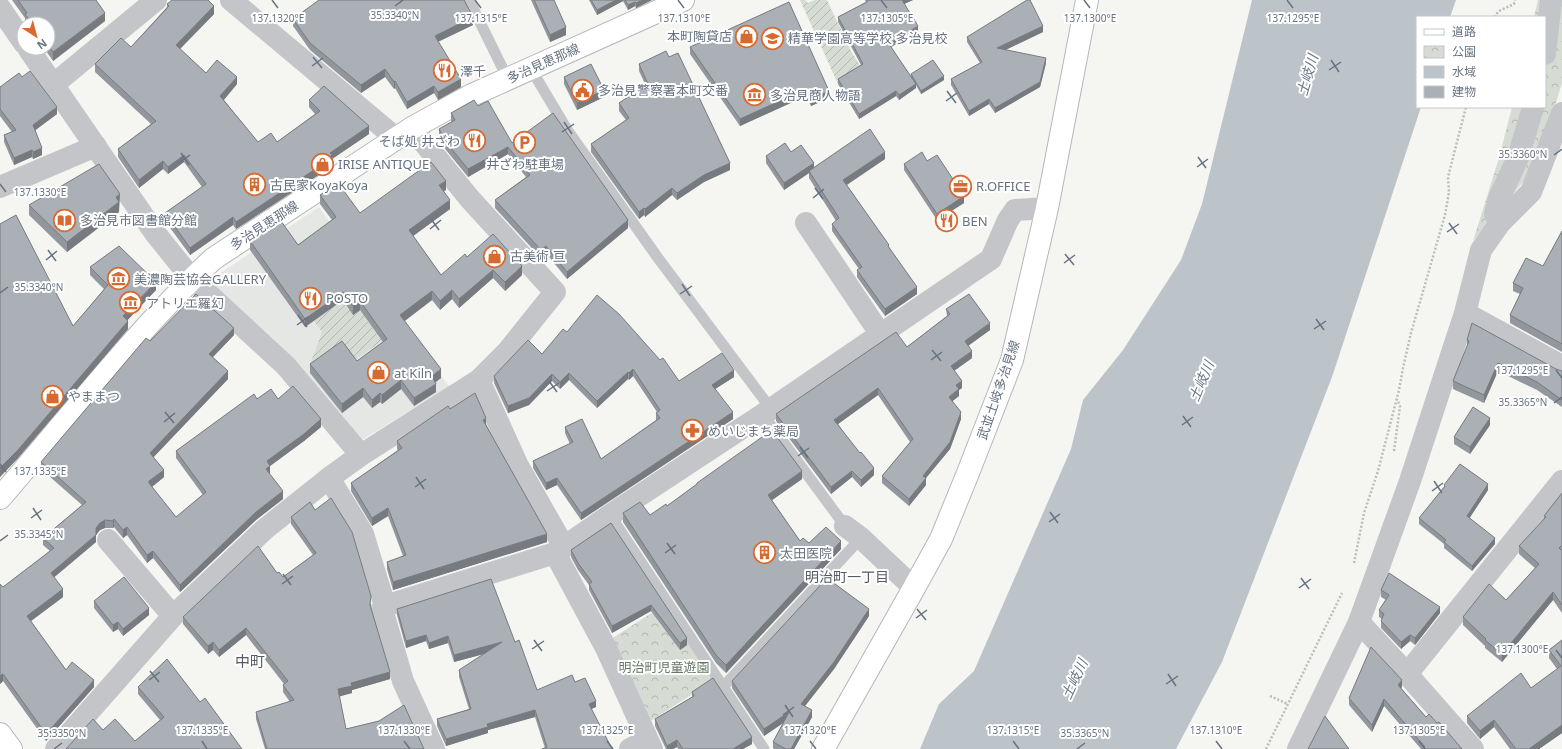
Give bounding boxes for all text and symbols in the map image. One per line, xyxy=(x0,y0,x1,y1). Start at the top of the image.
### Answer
text: 35.3340°N xyxy=(371,8,419,22)
text: 137.1320°E xyxy=(252,11,304,25)
text: 137.1315°E xyxy=(455,11,507,25)
text: 137.1310°E xyxy=(658,11,710,25)
text: 137.1305°E xyxy=(861,11,913,25)
text: 137.1300°E xyxy=(1064,11,1116,25)
text: 137.1295°E xyxy=(1267,11,1319,25)
north arrow xyxy=(16,16,56,56)
legend xyxy=(1416,16,1546,108)
shop icon: 本町陶貸店 xyxy=(734,23,760,49)
text: 道路 xyxy=(1452,23,1476,40)
school or university icon: 精華学園高等学校 多治見校 xyxy=(759,25,785,51)
place label: 本町陶貸店 xyxy=(667,27,732,45)
place label: 精華学園高等学校 多治見校 xyxy=(788,29,947,47)
text: N xyxy=(34,36,50,53)
street label: 多治見恵那線 xyxy=(504,39,582,87)
text: 公園 xyxy=(1452,43,1476,60)
water label: 土岐川 xyxy=(1292,50,1322,98)
restaurant icon: 澤千 xyxy=(431,58,457,84)
place label: 澤千 xyxy=(460,62,486,80)
text: 水域 xyxy=(1452,63,1476,80)
public building icon: 多治見警察署本町交番 xyxy=(570,77,596,103)
place label: 多治見警察署本町交番 xyxy=(598,81,728,99)
museum icon: 多治見商人物語 xyxy=(741,82,767,108)
text: 建物 xyxy=(1452,83,1476,100)
place label: 多治見商人物語 xyxy=(770,86,861,104)
restaurant icon: そば処 井ざわ xyxy=(462,128,488,154)
parking icon: 井ざわ駐車場 xyxy=(512,129,538,155)
place label: そば処 井ざわ xyxy=(379,132,460,150)
text: 35.3360°N xyxy=(1499,147,1547,161)
shop icon: IRISE ANTIQUE xyxy=(309,151,335,177)
place label: IRISE ANTIQUE xyxy=(338,155,429,173)
place label: 井ざわ駐車場 xyxy=(486,155,564,173)
building icon: 古民家KoyaKoya xyxy=(241,172,267,198)
office icon: R.OFFICE xyxy=(947,173,973,199)
place label: 古民家KoyaKoya xyxy=(270,176,368,194)
place label: R.OFFICE xyxy=(976,177,1030,195)
text: 137.1330°E xyxy=(14,185,66,199)
street label: 多治見恵那線 xyxy=(226,196,302,254)
library icon: 多治見市図書館分館 xyxy=(51,207,77,233)
restaurant icon: BEN xyxy=(934,208,960,234)
place label: 多治見市図書館分館 xyxy=(80,211,197,229)
place label: BEN xyxy=(962,212,988,230)
shop icon: 古美術 亘 xyxy=(481,243,507,269)
place label: 古美術 亘 xyxy=(510,247,565,265)
museum icon: 美濃陶芸協会GALLERY xyxy=(106,266,132,292)
place label: 美濃陶芸協会GALLERY xyxy=(134,270,267,288)
text: 35.3340°N xyxy=(15,280,63,294)
restaurant icon: POSTO xyxy=(297,285,323,311)
place label: POSTO xyxy=(326,289,368,307)
museum icon: アトリエ羅幻 xyxy=(118,290,144,316)
place label: アトリエ羅幻 xyxy=(146,294,224,312)
street label: 武並土岐多治見線 xyxy=(973,338,1023,442)
water label: 土岐川 xyxy=(1184,356,1219,404)
shop icon: at Kiln xyxy=(366,360,392,386)
text: 137.1295°E xyxy=(1496,363,1548,377)
place label: at Kiln xyxy=(394,364,432,382)
shop icon: やままつ xyxy=(39,383,65,409)
place label: やままつ xyxy=(68,387,120,405)
text: 35.3365°N xyxy=(1499,395,1547,409)
pharmacy icon: めいじまち薬局 xyxy=(679,418,705,444)
place label: めいじまち薬局 xyxy=(708,422,799,440)
text: 137.1335°E xyxy=(14,464,66,478)
text: 35.3345°N xyxy=(15,527,63,541)
building icon: 太田医院 xyxy=(751,540,777,566)
place label: 太田医院 xyxy=(780,544,832,562)
district label: 明治町一丁目 xyxy=(805,567,889,586)
text: 137.1300°E xyxy=(1496,642,1548,656)
district label: 中町 xyxy=(235,651,265,671)
water label: 土岐川 xyxy=(1057,654,1092,702)
park label: 明治町児童遊園 xyxy=(618,658,710,676)
text: 137.1335°E xyxy=(176,723,228,737)
text: 137.1330°E xyxy=(378,723,430,737)
text: 137.1325°E xyxy=(581,723,633,737)
text: 137.1320°E xyxy=(784,723,836,737)
text: 137.1315°E xyxy=(987,723,1039,737)
text: 137.1310°E xyxy=(1190,723,1242,737)
text: 137.1305°E xyxy=(1393,723,1445,737)
text: 35.3350°N xyxy=(38,726,86,740)
text: 35.3365°N xyxy=(1061,726,1109,740)

